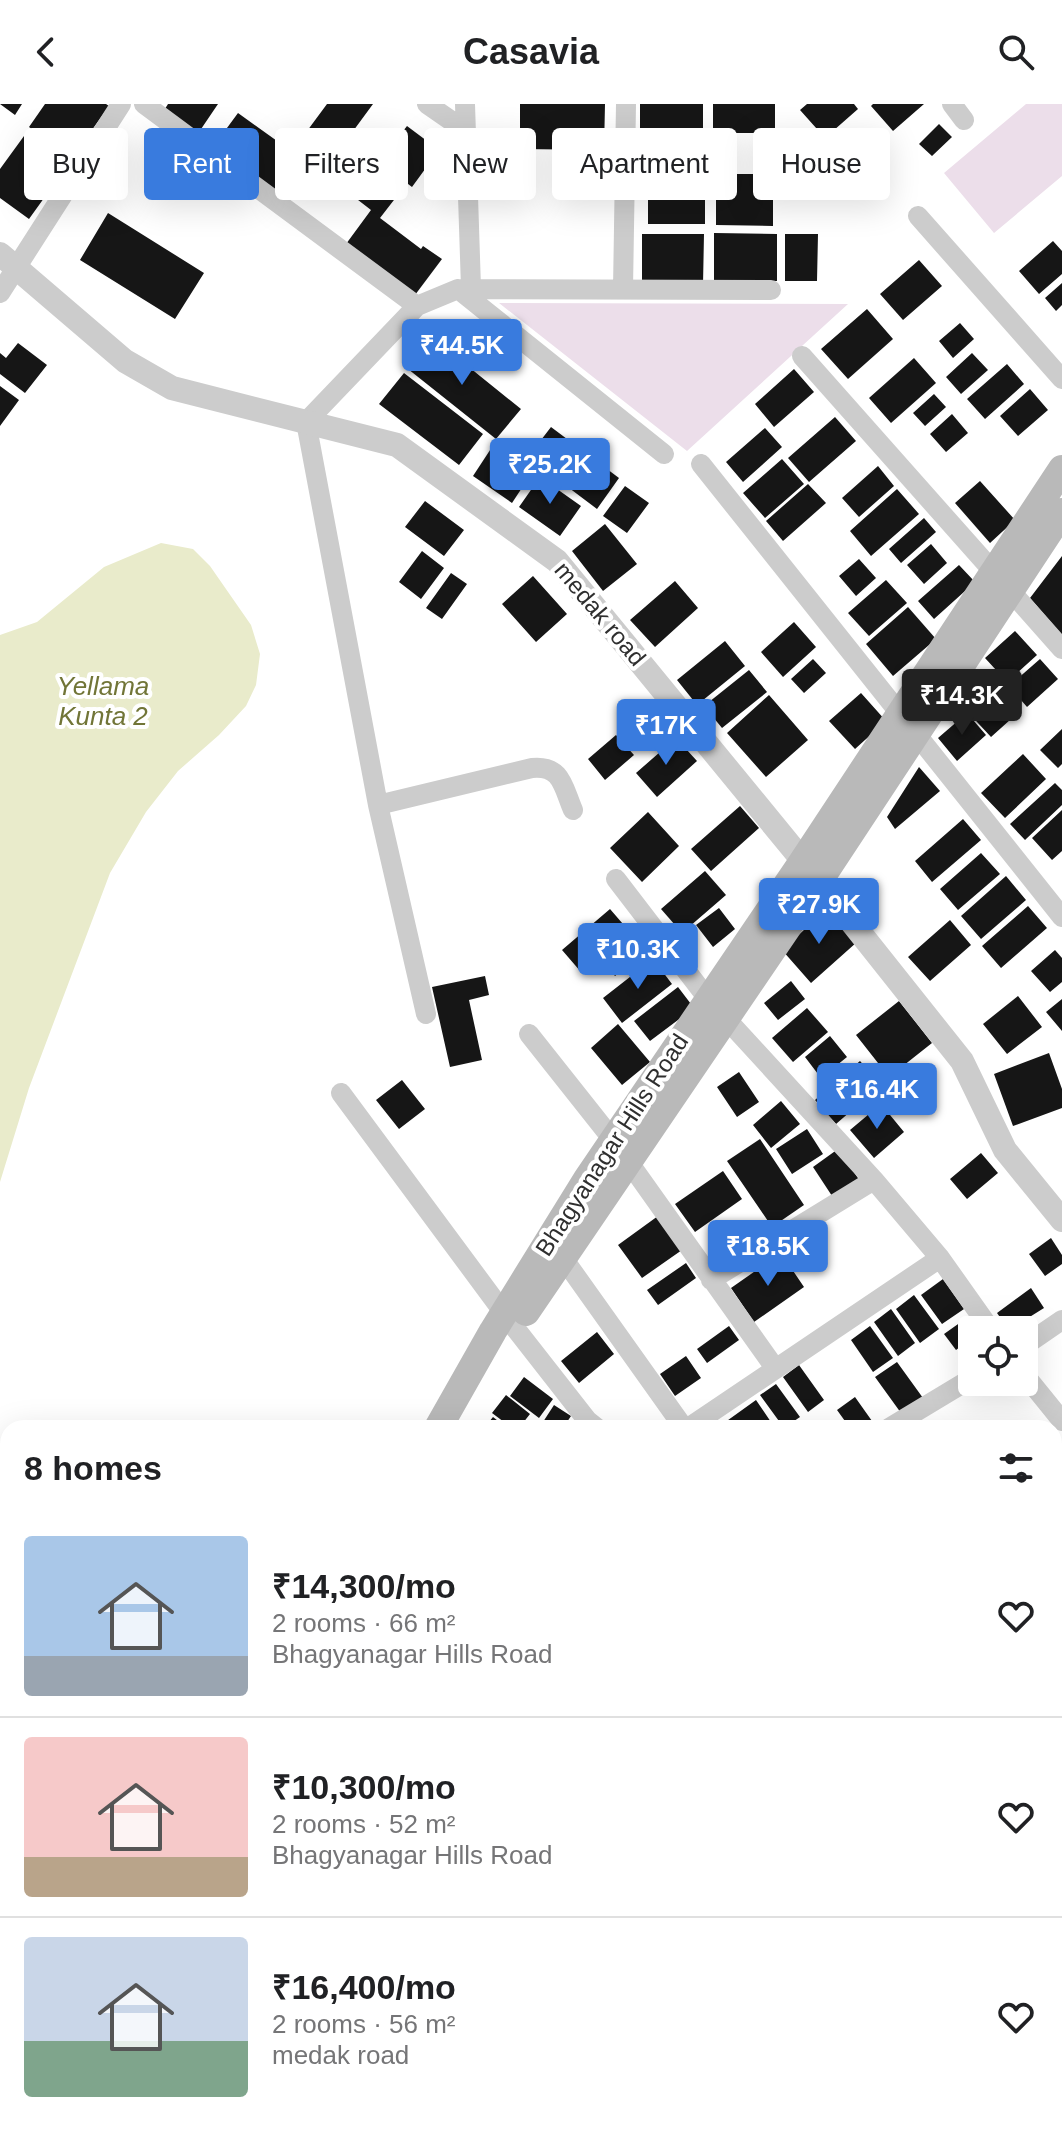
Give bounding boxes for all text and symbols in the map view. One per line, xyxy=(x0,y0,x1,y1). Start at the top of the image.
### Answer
icon: back xyxy=(24,30,68,74)
icon: search xyxy=(994,30,1038,74)
text: Casavia xyxy=(463,31,599,72)
chip: Buy xyxy=(24,128,128,200)
chip: Rent xyxy=(144,128,259,200)
chip: Filters xyxy=(275,128,408,200)
chip: New xyxy=(424,128,536,200)
chip: Apartment xyxy=(552,128,737,200)
chip: House xyxy=(753,128,890,200)
pin: ₹44.5K xyxy=(397,319,527,387)
text: ₹44.5K xyxy=(420,330,504,360)
pin: ₹25.2K xyxy=(485,438,615,506)
text: ₹25.2K xyxy=(508,449,592,479)
street label: medak road xyxy=(549,556,651,671)
pin: ₹14.3K xyxy=(897,669,1027,737)
water label: Yellama Kunta 2 xyxy=(57,671,149,731)
text: ₹14.3K xyxy=(920,680,1004,710)
pin: ₹17K xyxy=(619,699,713,767)
text: ₹17K xyxy=(635,710,697,740)
pin: ₹27.9K xyxy=(754,878,884,946)
text: ₹27.9K xyxy=(777,889,861,919)
pin: ₹10.3K xyxy=(573,923,703,991)
text: ₹10.3K xyxy=(596,934,680,964)
street label: Bhagyanagar Hills Road xyxy=(530,1029,693,1261)
pin: ₹16.4K xyxy=(812,1063,942,1131)
text: ₹16.4K xyxy=(835,1074,919,1104)
pin: ₹18.5K xyxy=(703,1220,833,1288)
text: ₹18.5K xyxy=(726,1231,810,1261)
map controls xyxy=(958,1316,1038,1396)
button: locate xyxy=(958,1316,1038,1396)
icon: filters xyxy=(994,1446,1038,1490)
text: 8 homes xyxy=(24,1449,162,1487)
text: ₹14,300/mo xyxy=(272,1567,456,1605)
icon: home xyxy=(88,1568,184,1664)
icon: heart xyxy=(994,1594,1038,1638)
text: 2 rooms · 66 m² xyxy=(272,1608,456,1638)
text: Bhagyanagar Hills Road xyxy=(272,1639,552,1669)
text: ₹10,300/mo xyxy=(272,1768,456,1806)
icon: home xyxy=(88,1769,184,1865)
icon: heart xyxy=(994,1795,1038,1839)
text: 2 rooms · 52 m² xyxy=(272,1809,456,1839)
text: Bhagyanagar Hills Road xyxy=(272,1840,552,1870)
text: ₹16,400/mo xyxy=(272,1968,456,2006)
icon: home xyxy=(88,1969,184,2065)
icon: heart xyxy=(994,1995,1038,2039)
text: 2 rooms · 56 m² xyxy=(272,2009,456,2039)
text: medak road xyxy=(272,2040,409,2070)

